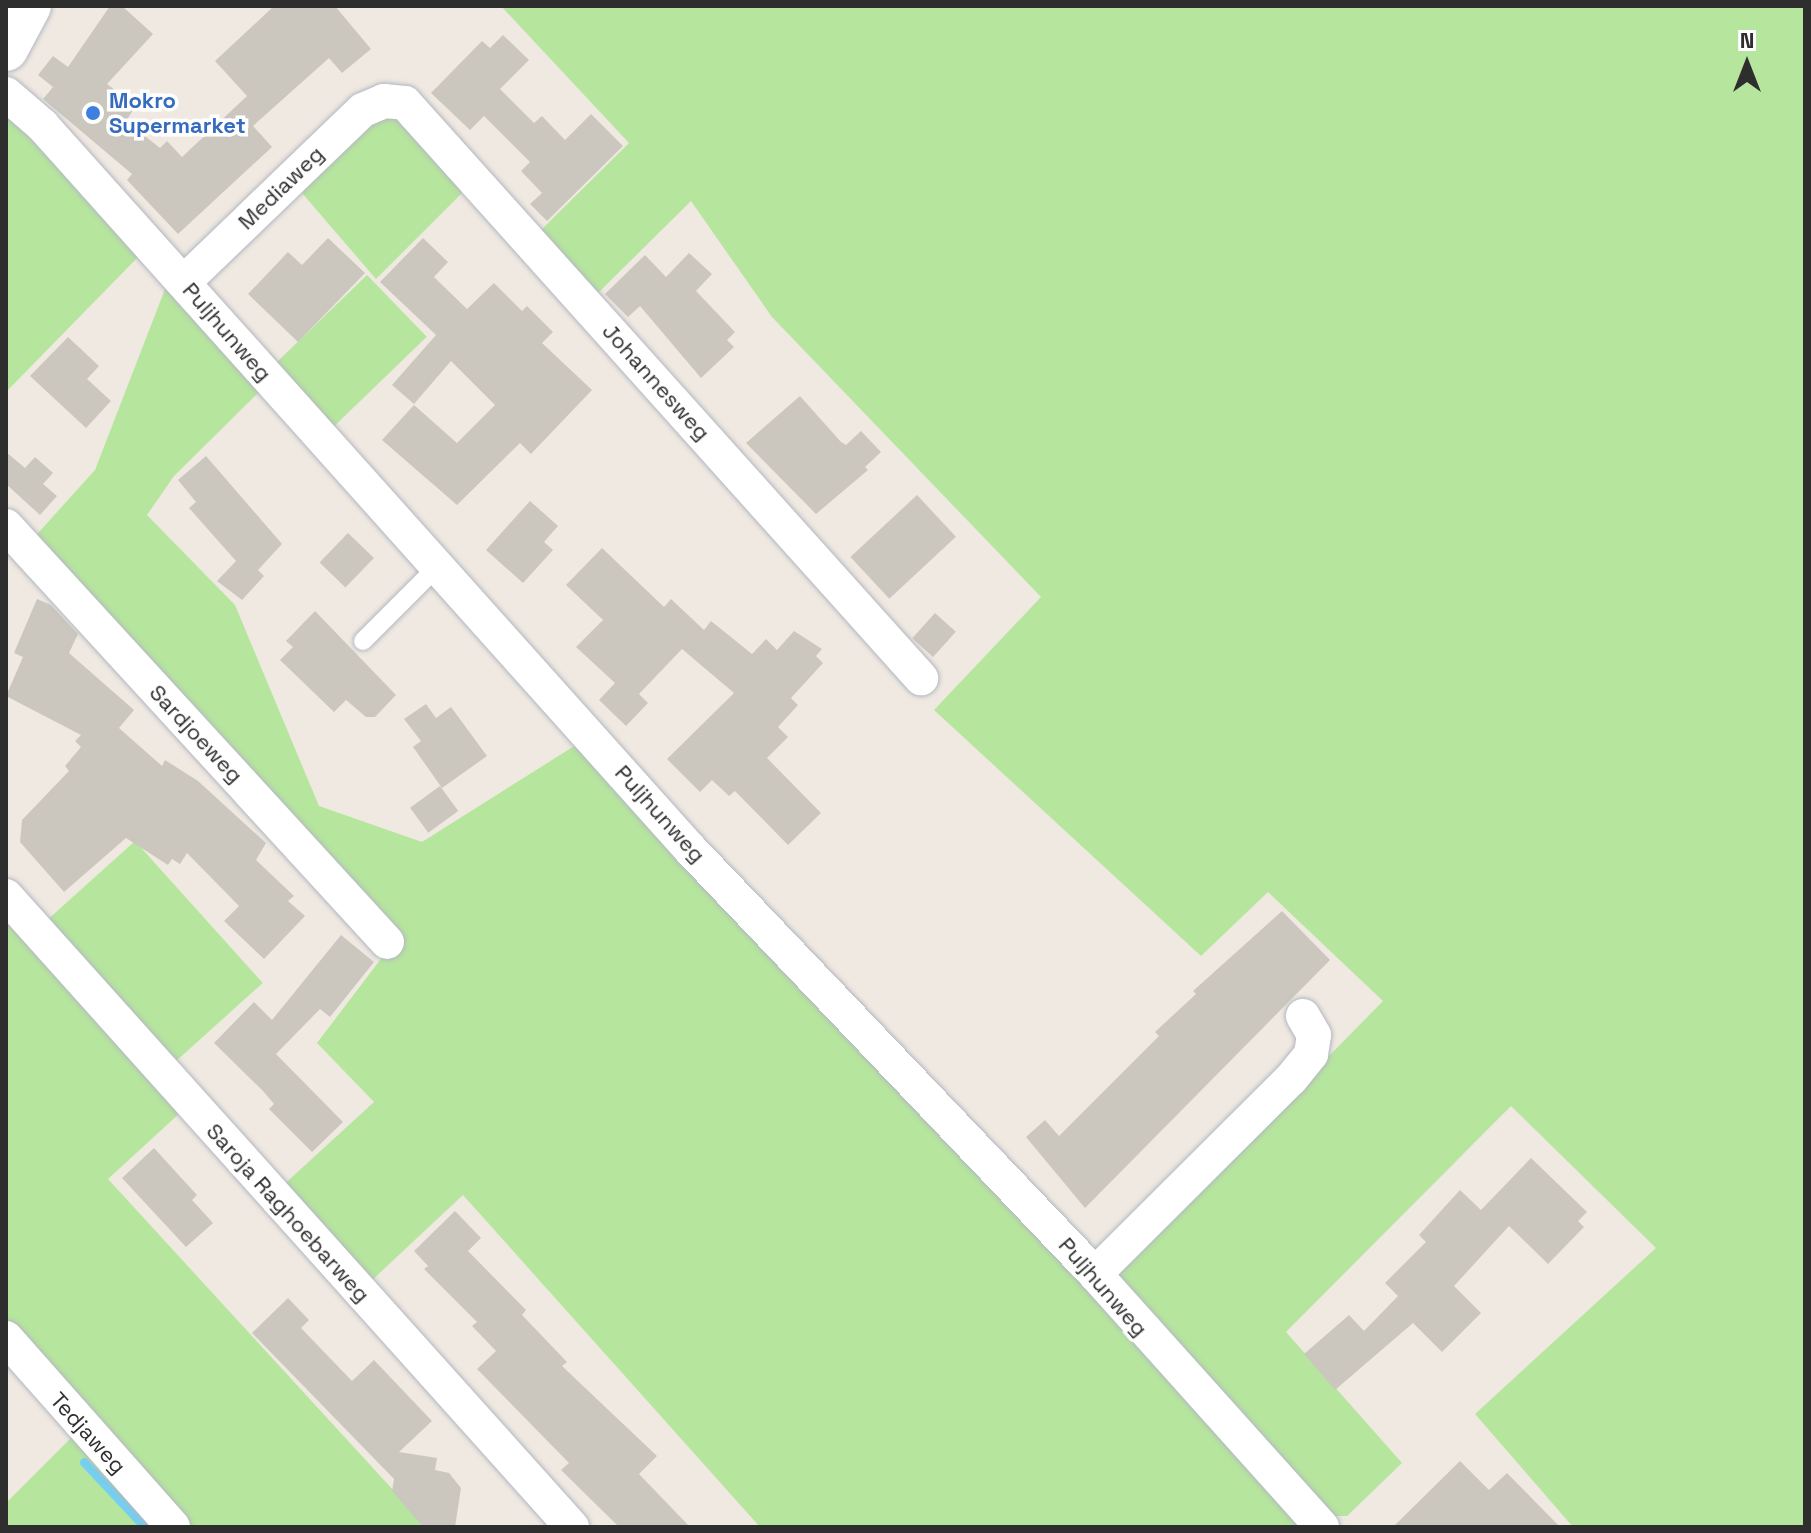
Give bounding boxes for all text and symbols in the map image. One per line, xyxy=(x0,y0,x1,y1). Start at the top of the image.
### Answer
north arrow xyxy=(1707,24,1787,104)
text: N xyxy=(1740,26,1754,54)
place label: Mokro Supermarket xyxy=(109,87,246,138)
marker: Mokro Supermarket xyxy=(84,104,102,122)
street label: Mediaweg xyxy=(233,141,329,235)
street label: Puljhunweg xyxy=(177,277,277,387)
street label: Johannesweg xyxy=(597,318,715,446)
street label: Sardjoeweg xyxy=(144,679,248,789)
street label: Puljhunweg xyxy=(609,760,711,868)
street label: Saroja Raghoebarweg xyxy=(201,1118,375,1308)
street label: Puljhunweg xyxy=(1053,1232,1153,1342)
street label: Tedjaweg xyxy=(45,1387,131,1479)

